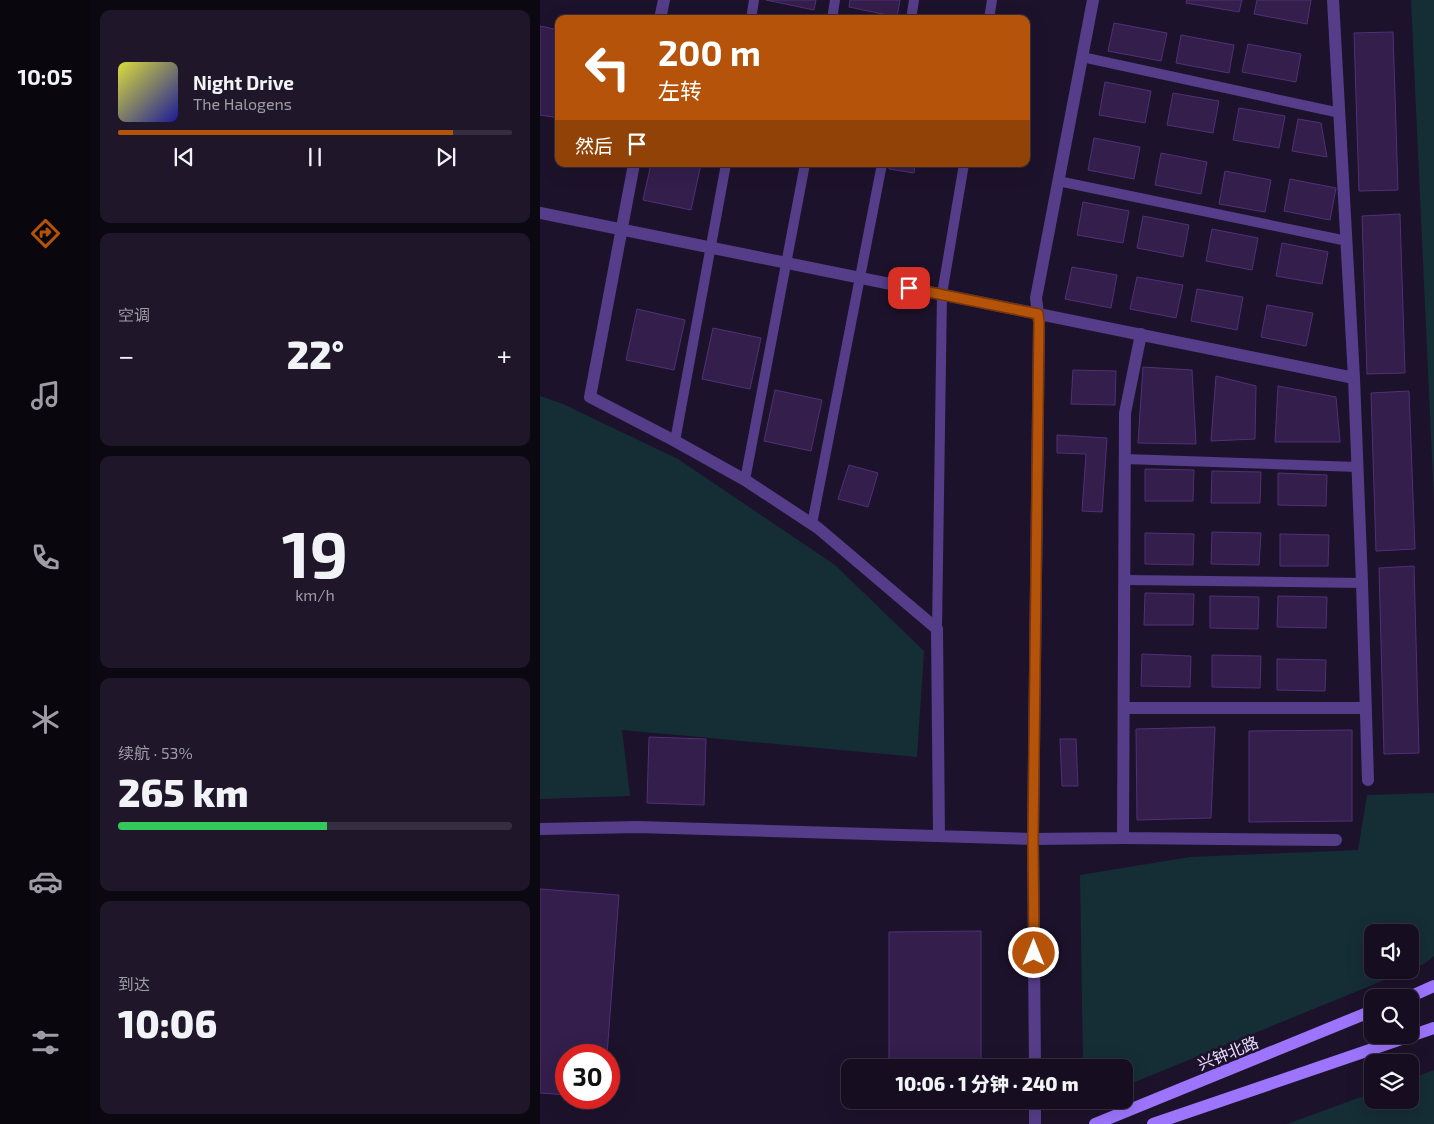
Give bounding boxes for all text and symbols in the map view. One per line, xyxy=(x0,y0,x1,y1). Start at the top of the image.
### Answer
text: 200 m xyxy=(658,31,761,73)
icon: left xyxy=(575,35,640,100)
text: 10:05 xyxy=(17,63,73,89)
text: Night Drive xyxy=(193,71,294,94)
text: 左转 xyxy=(658,77,702,103)
text: The Halogens xyxy=(193,94,292,113)
icon: arrive xyxy=(623,130,651,158)
text: 然后 xyxy=(575,134,613,157)
icon: previous xyxy=(170,143,198,171)
icon: pause xyxy=(301,143,329,171)
icon: next xyxy=(432,143,460,171)
icon: directions xyxy=(28,216,63,251)
pin xyxy=(888,267,930,309)
icon: arrive xyxy=(895,274,923,302)
text: 空调 xyxy=(118,305,150,324)
text: 22° xyxy=(287,331,344,377)
text: − xyxy=(118,338,134,372)
text: + xyxy=(497,338,512,372)
icon: music xyxy=(28,378,63,413)
text: 19 xyxy=(282,513,348,591)
icon: phone xyxy=(28,540,63,575)
text: km/h xyxy=(295,585,335,604)
icon: climate xyxy=(28,702,63,737)
text: 续航 · 53% xyxy=(118,743,193,762)
text: 265 km xyxy=(118,769,249,815)
icon: car xyxy=(28,864,63,899)
map controls xyxy=(1364,924,1419,1109)
button: sound xyxy=(1364,924,1419,979)
position arrow xyxy=(1007,926,1059,978)
text: 到达 xyxy=(118,974,150,993)
button: search xyxy=(1364,989,1419,1044)
text: 10:06 xyxy=(118,1000,217,1046)
icon: filters xyxy=(28,1025,63,1060)
street label: 兴钟北路 xyxy=(1195,1032,1261,1073)
speed limit sign: 30 xyxy=(555,1044,620,1109)
button: layers xyxy=(1364,1054,1419,1109)
text: 10:06 · 1 分钟 · 240 m xyxy=(896,1072,1078,1095)

